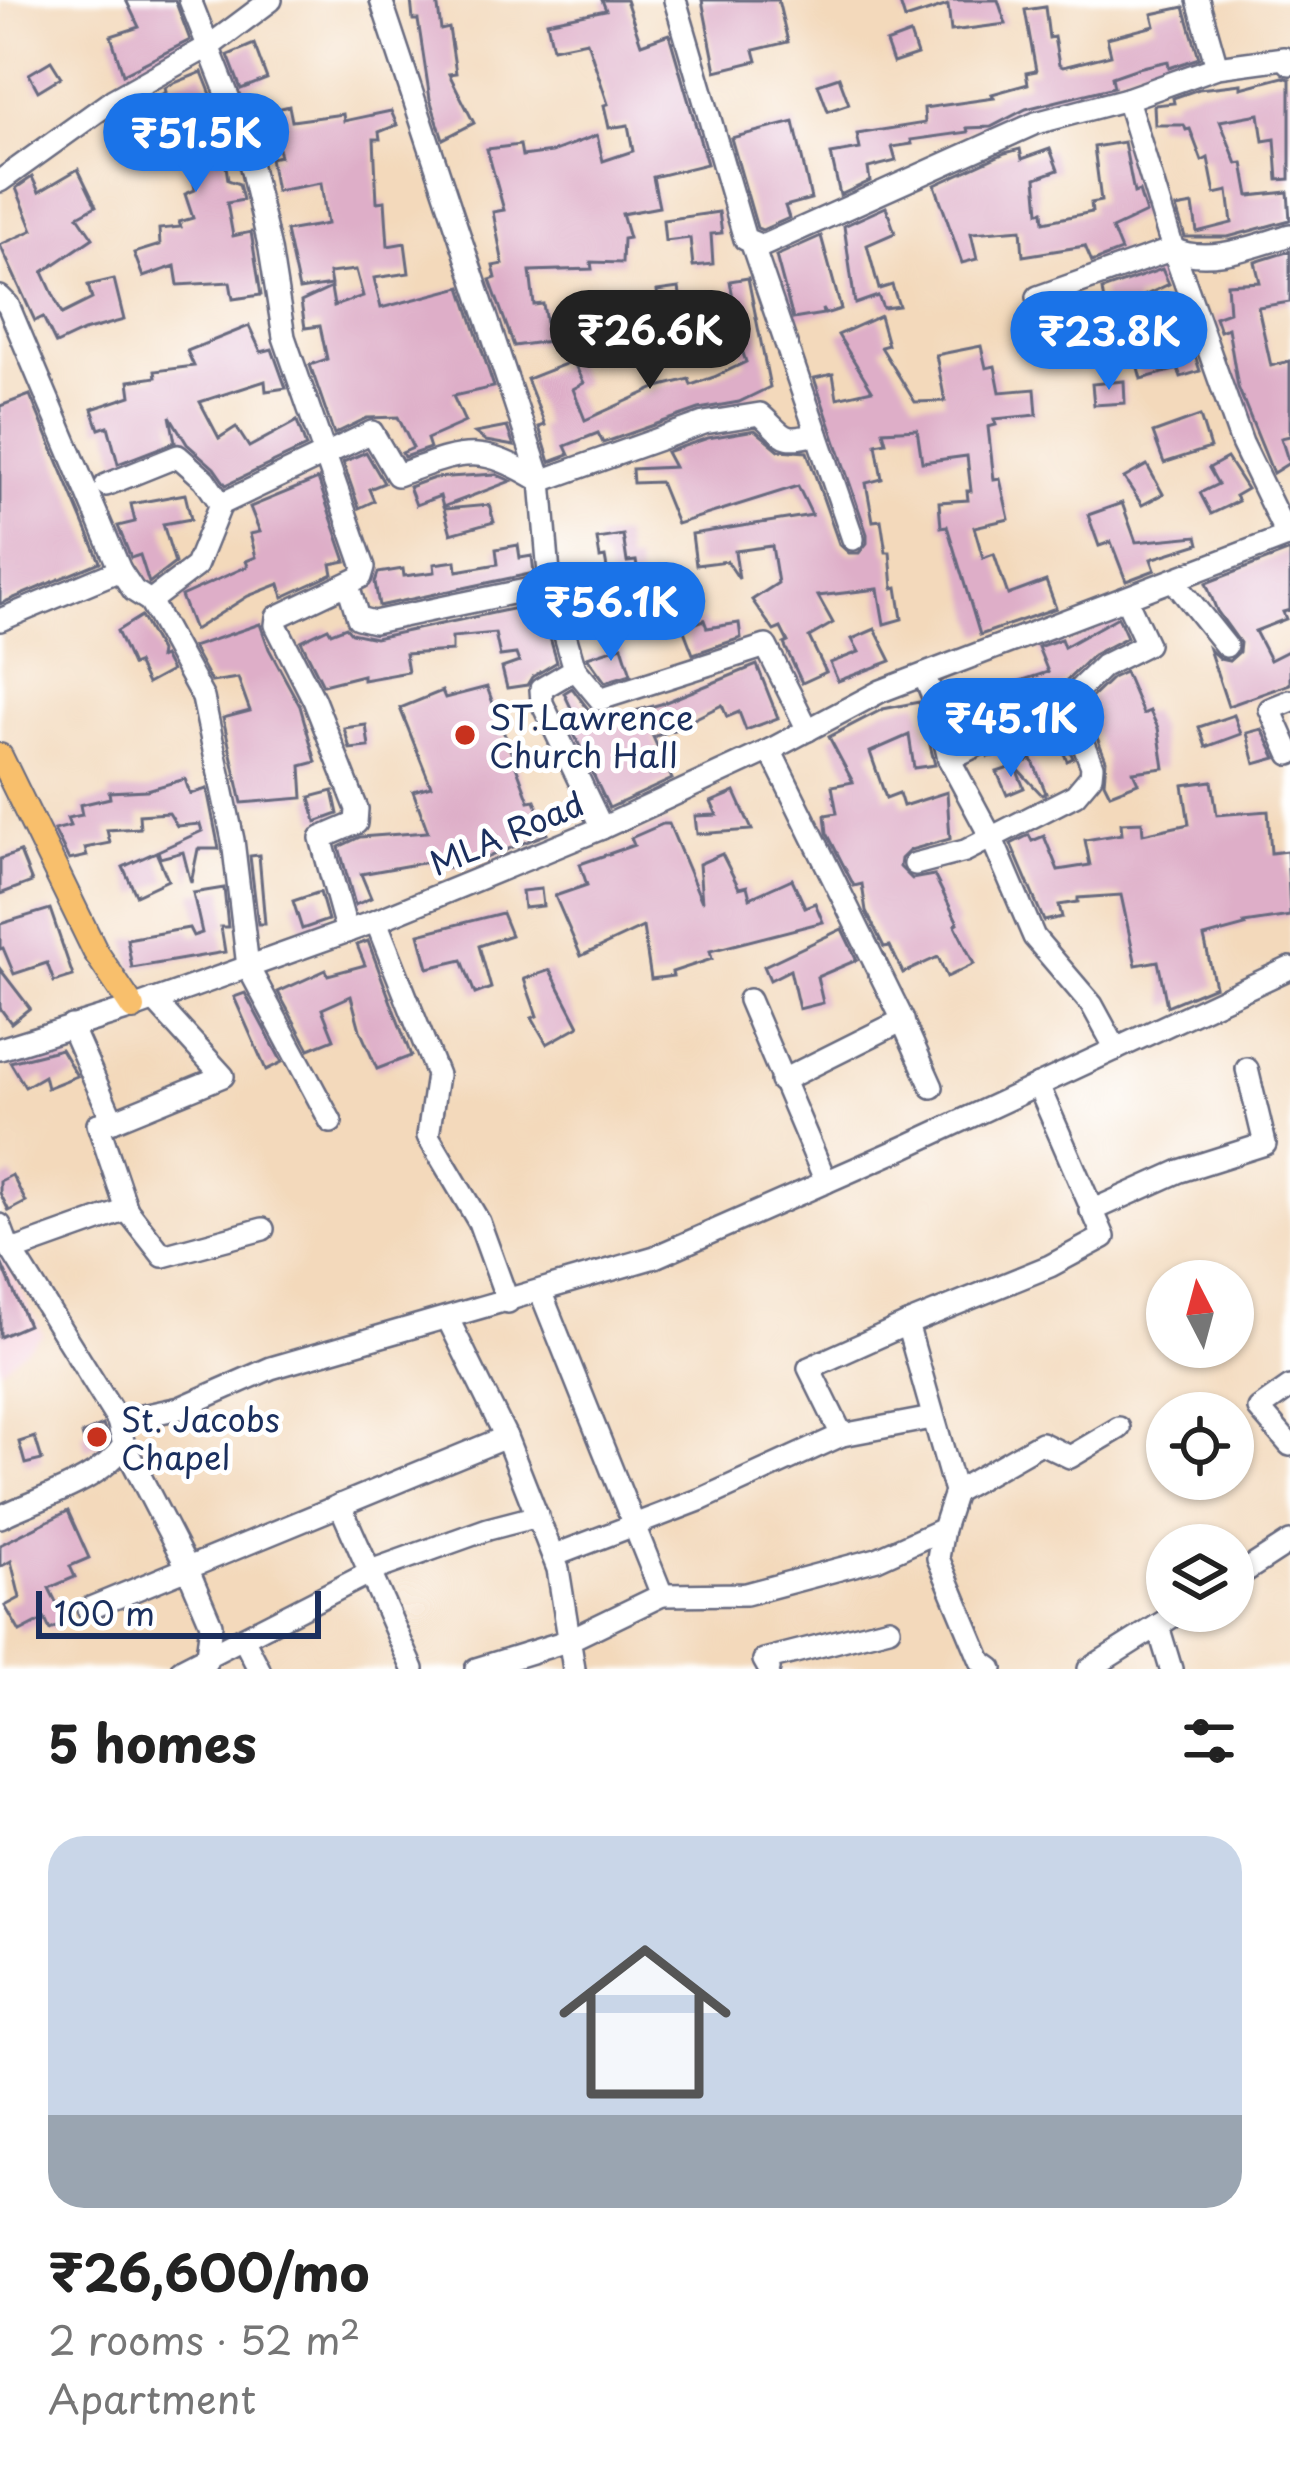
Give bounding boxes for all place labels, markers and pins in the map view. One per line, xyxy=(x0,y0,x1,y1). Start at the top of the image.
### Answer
pin: ₹51.5K xyxy=(98,93,294,195)
pin: ₹26.6K xyxy=(552,290,748,392)
pin: ₹23.8K xyxy=(1011,291,1207,393)
pin: ₹56.1K xyxy=(513,562,709,664)
pin: ₹45.1K xyxy=(913,678,1109,780)
place label: ST.Lawrence Church Hall xyxy=(489,691,694,779)
marker: ST.Lawrence Church Hall xyxy=(452,722,478,748)
place label: St. Jacobs Chapel xyxy=(121,1393,280,1481)
marker: St. Jacobs Chapel xyxy=(84,1424,110,1450)

